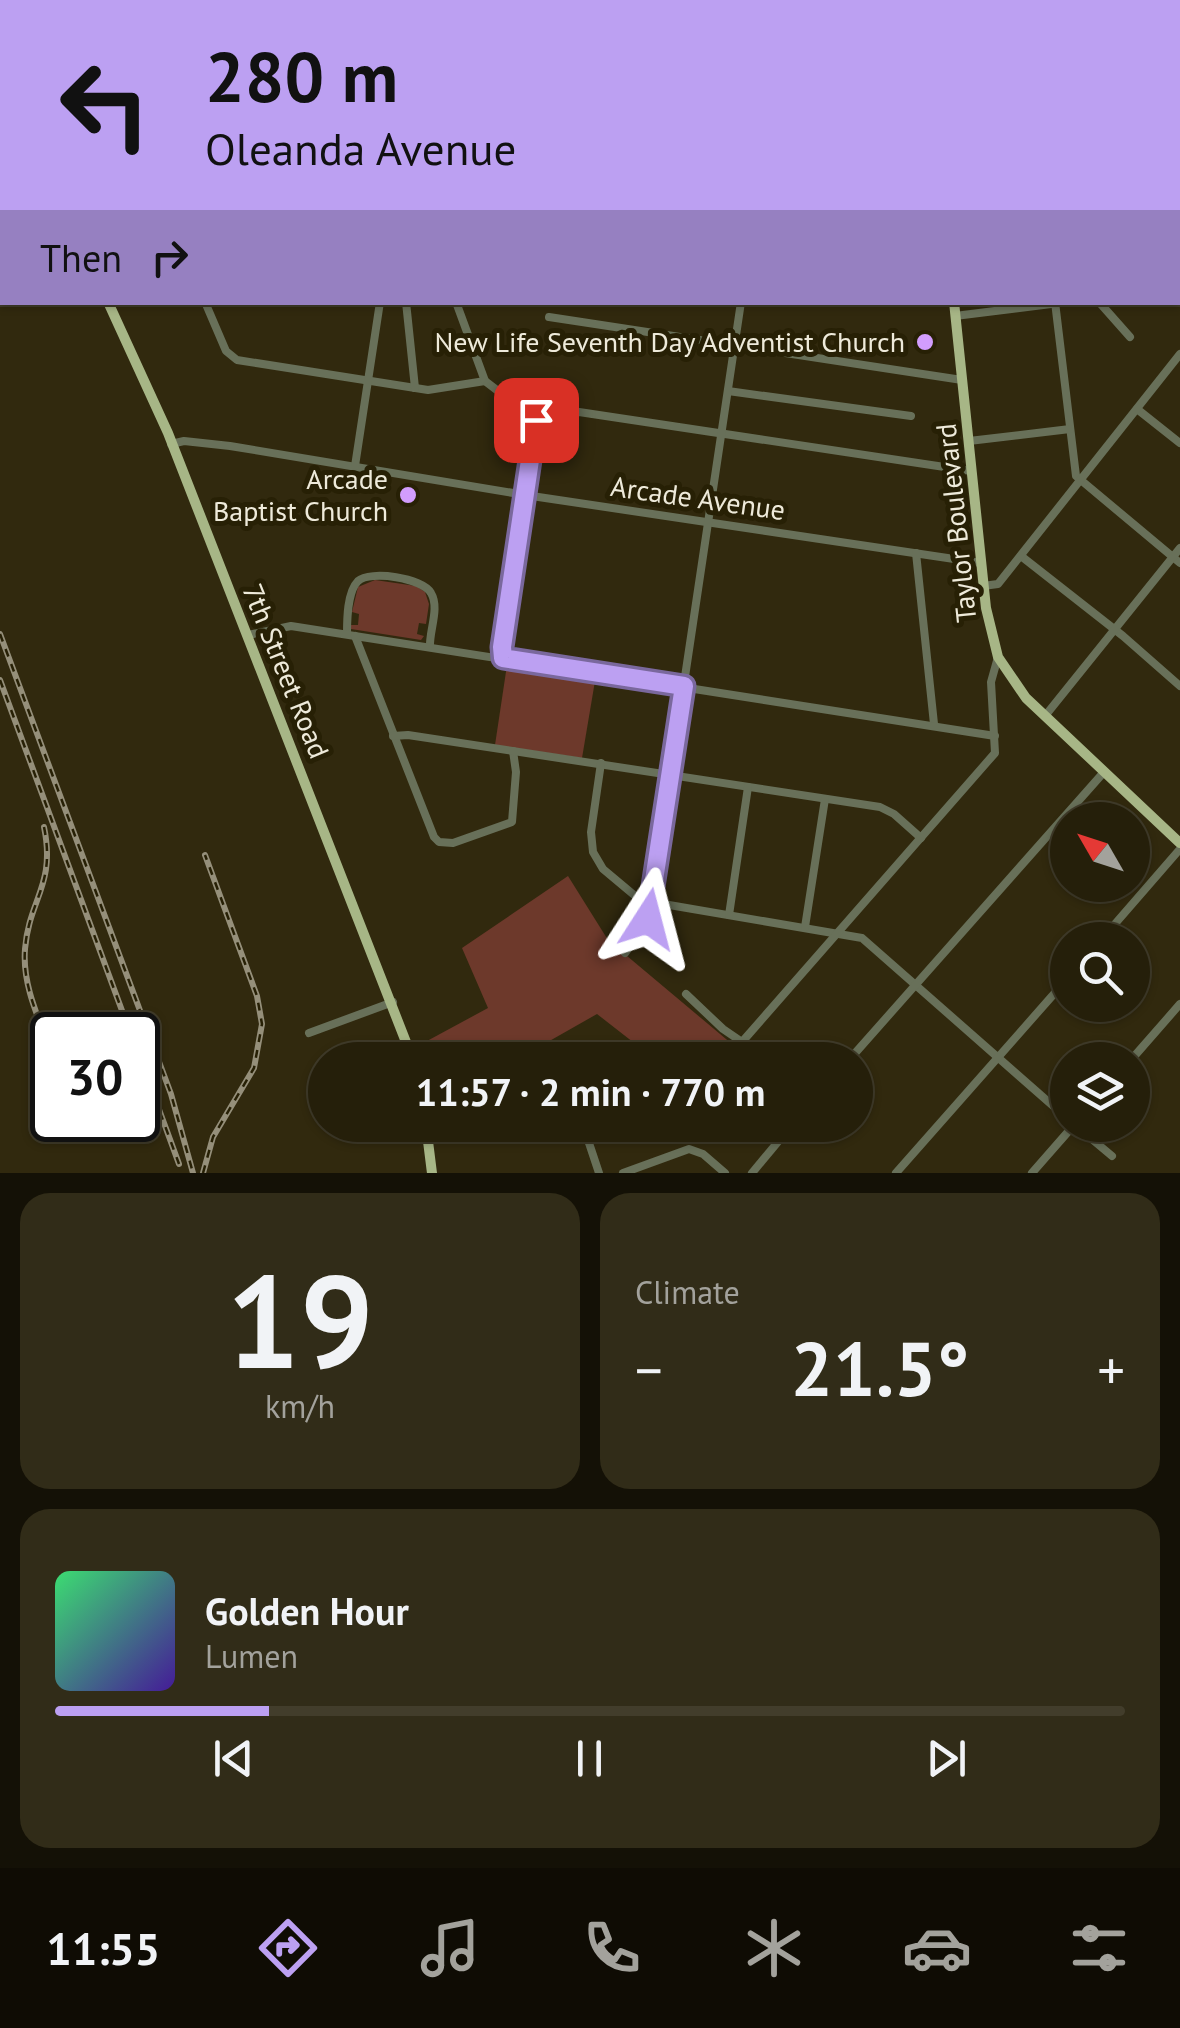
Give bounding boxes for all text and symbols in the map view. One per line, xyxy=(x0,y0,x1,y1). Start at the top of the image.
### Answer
text: 280 m xyxy=(205,31,398,121)
icon: left xyxy=(40,40,170,170)
text: Oleanda Avenue xyxy=(205,119,516,177)
icon: right xyxy=(142,230,197,285)
text: Then xyxy=(40,233,122,282)
place label: New Life Seventh Day Adventist Church xyxy=(434,323,905,360)
marker: New Life Seventh Day Adventist Church xyxy=(914,331,936,353)
pin xyxy=(494,378,579,463)
icon: arrive xyxy=(509,393,564,448)
street label: Taylor Boulevard xyxy=(927,422,984,624)
place label: Arcade Baptist Church xyxy=(213,460,388,529)
street label: Arcade Avenue xyxy=(608,467,788,528)
marker: Arcade Baptist Church xyxy=(397,484,419,506)
street label: 7th Street Road xyxy=(235,578,338,764)
north arrow xyxy=(1050,802,1150,902)
map controls xyxy=(1050,802,1150,1142)
position arrow xyxy=(596,867,700,971)
button: search xyxy=(1050,922,1150,1022)
speed limit sign: 30 xyxy=(30,1012,160,1142)
button: layers xyxy=(1050,1042,1150,1142)
text: 11:57 · 2 min · 770 m xyxy=(416,1067,765,1116)
text: 19 xyxy=(226,1236,374,1404)
text: Climate xyxy=(635,1271,740,1313)
text: 21.5° xyxy=(791,1320,969,1417)
text: − xyxy=(635,1334,663,1405)
text: + xyxy=(1097,1334,1125,1405)
text: km/h xyxy=(265,1385,335,1427)
text: Golden Hour xyxy=(205,1586,409,1635)
text: Lumen xyxy=(205,1635,298,1677)
icon: previous xyxy=(206,1731,261,1786)
icon: pause xyxy=(562,1731,617,1786)
icon: next xyxy=(919,1731,974,1786)
icon: directions xyxy=(253,1913,323,1983)
icon: music xyxy=(415,1913,485,1983)
icon: phone xyxy=(577,1913,647,1983)
icon: climate xyxy=(739,1913,809,1983)
icon: car xyxy=(902,1913,972,1983)
icon: filters xyxy=(1064,1913,1134,1983)
text: 11:55 xyxy=(46,1919,160,1977)

